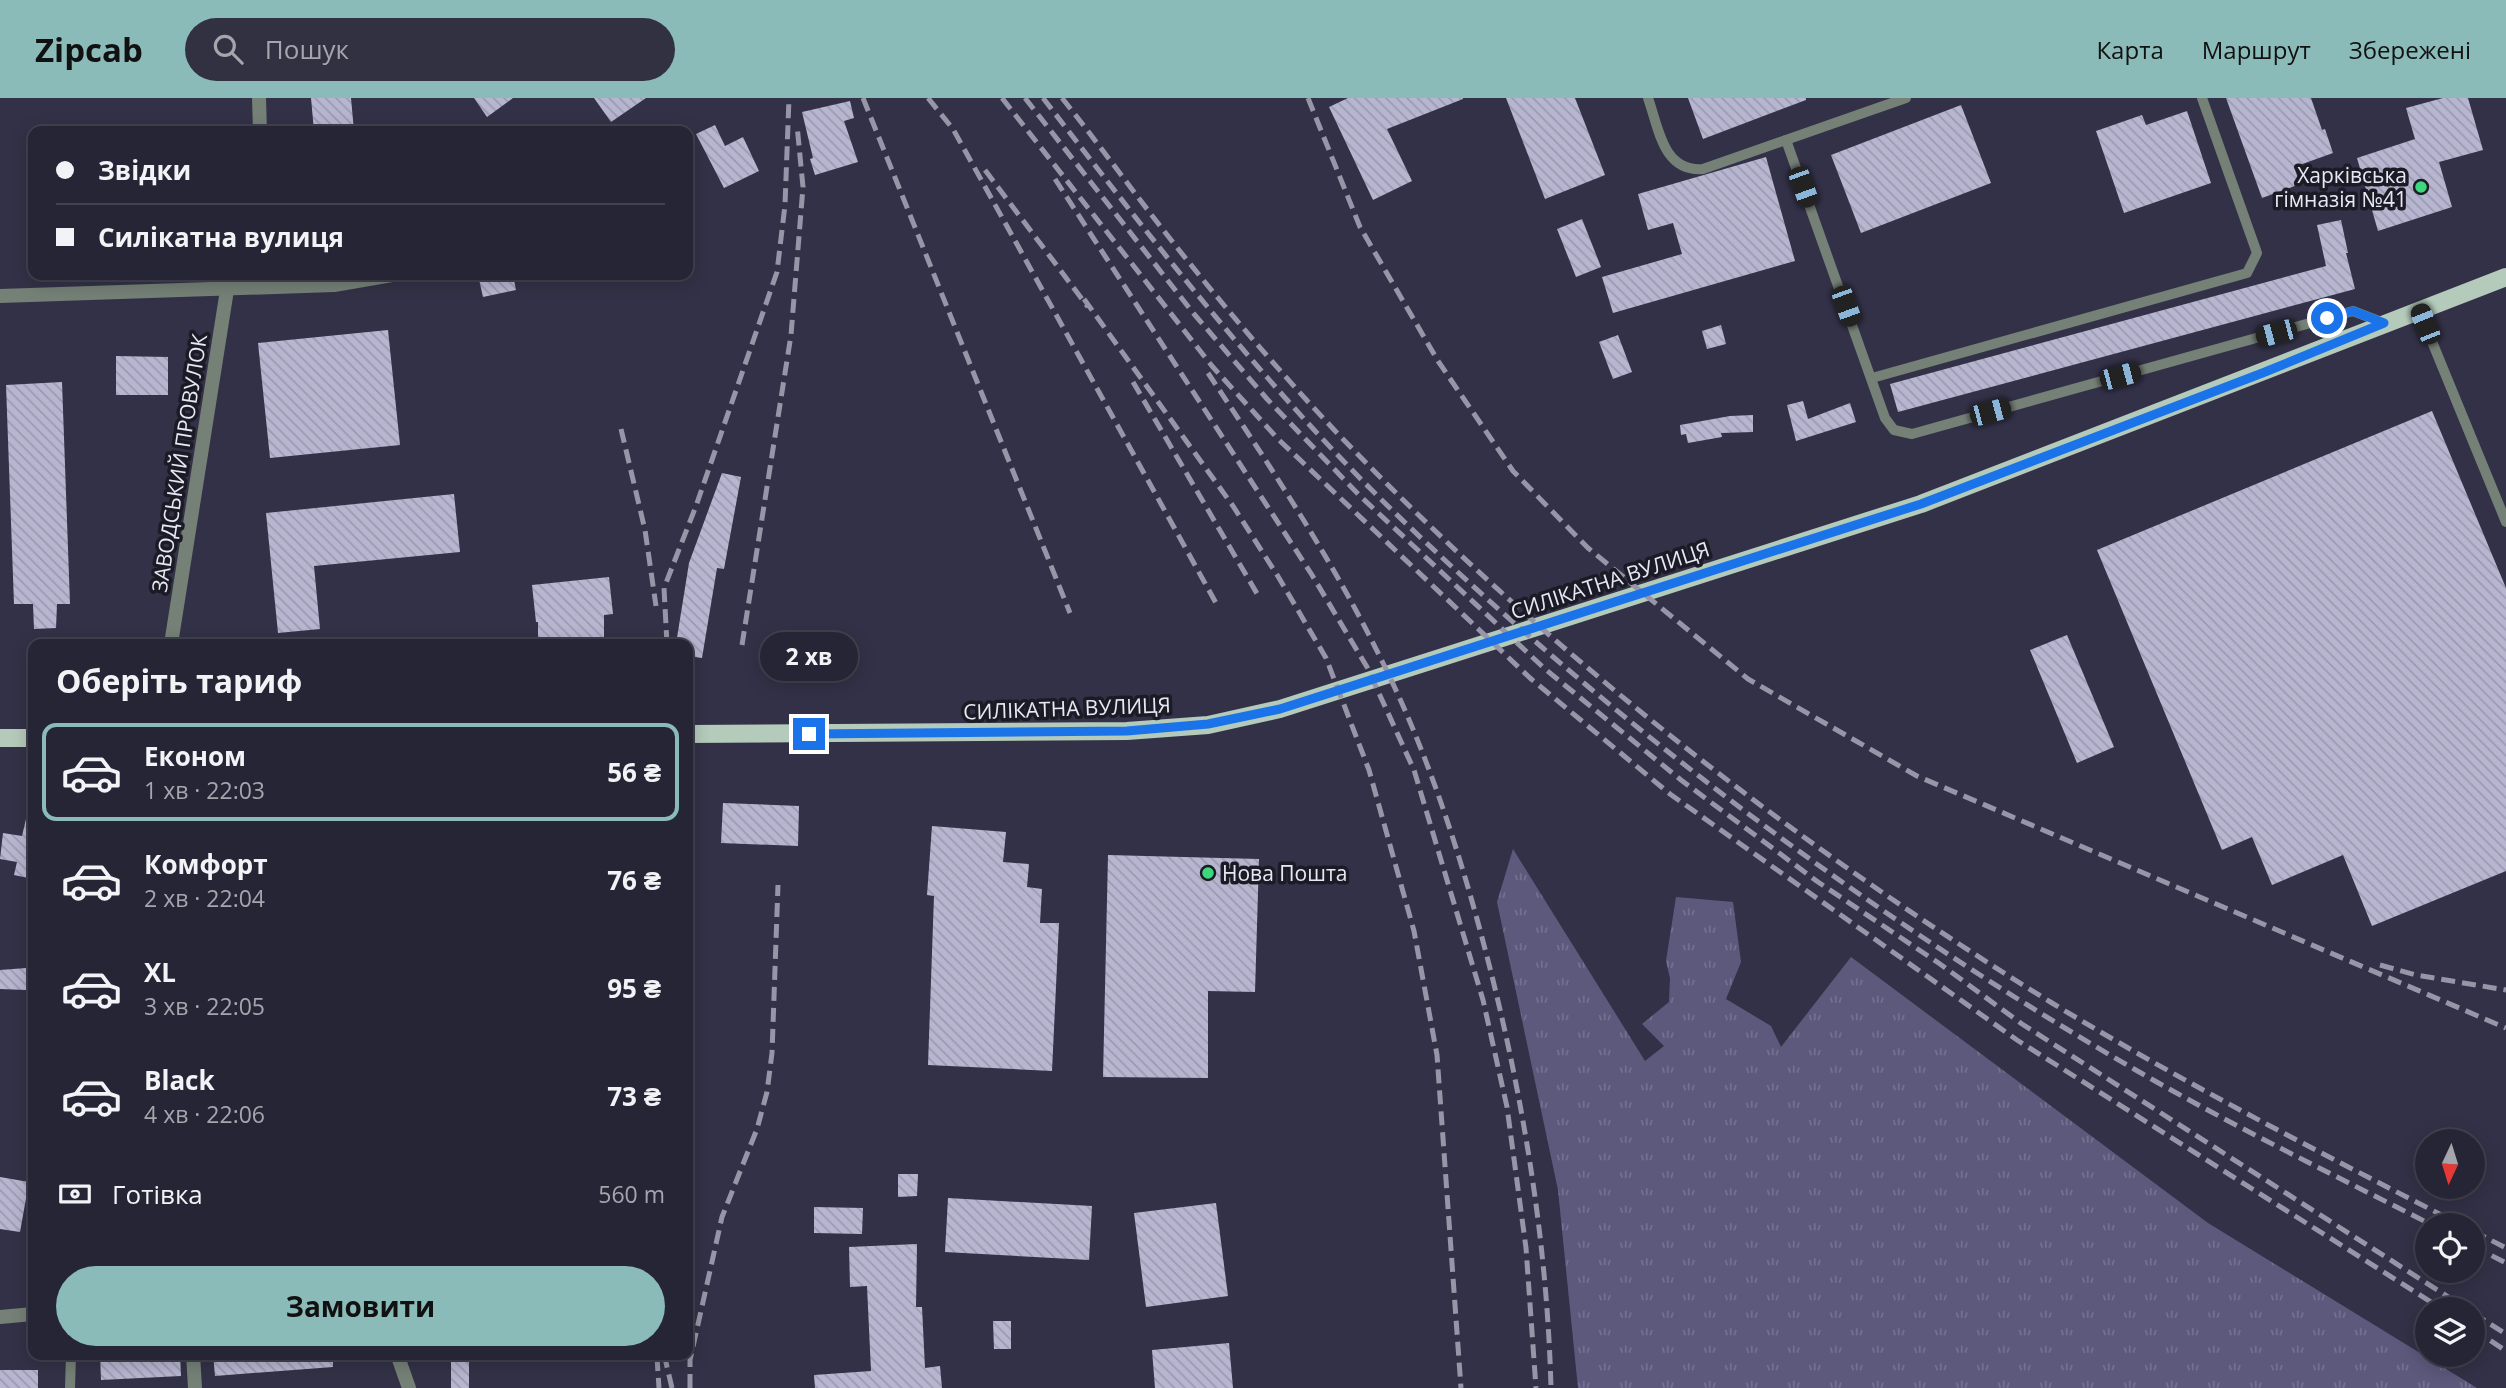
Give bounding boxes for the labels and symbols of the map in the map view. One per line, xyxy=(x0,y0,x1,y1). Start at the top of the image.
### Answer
place label: Харківська гімназія №41 xyxy=(2274,161,2407,213)
car xyxy=(1786,164,1821,210)
marker: Харківська гімназія №41 xyxy=(2413,179,2429,195)
car xyxy=(1829,283,1864,329)
car xyxy=(2408,301,2443,347)
route start xyxy=(2311,302,2343,334)
car xyxy=(2253,317,2300,349)
street label: ЗАВОДСЬКИЙ ПРОВУЛОК xyxy=(145,332,213,594)
car xyxy=(2097,360,2144,392)
car xyxy=(1967,396,2014,428)
street label: СИЛІКАТНА ВУЛИЦЯ xyxy=(1507,535,1713,625)
callout: 2 хв xyxy=(760,632,858,682)
street label: СИЛІКАТНА ВУЛИЦЯ xyxy=(963,690,1171,726)
route end xyxy=(793,718,825,750)
place label: Нова Пошта xyxy=(1222,859,1347,887)
marker: Нова Пошта xyxy=(1200,865,1216,881)
north arrow xyxy=(2415,1129,2485,1199)

